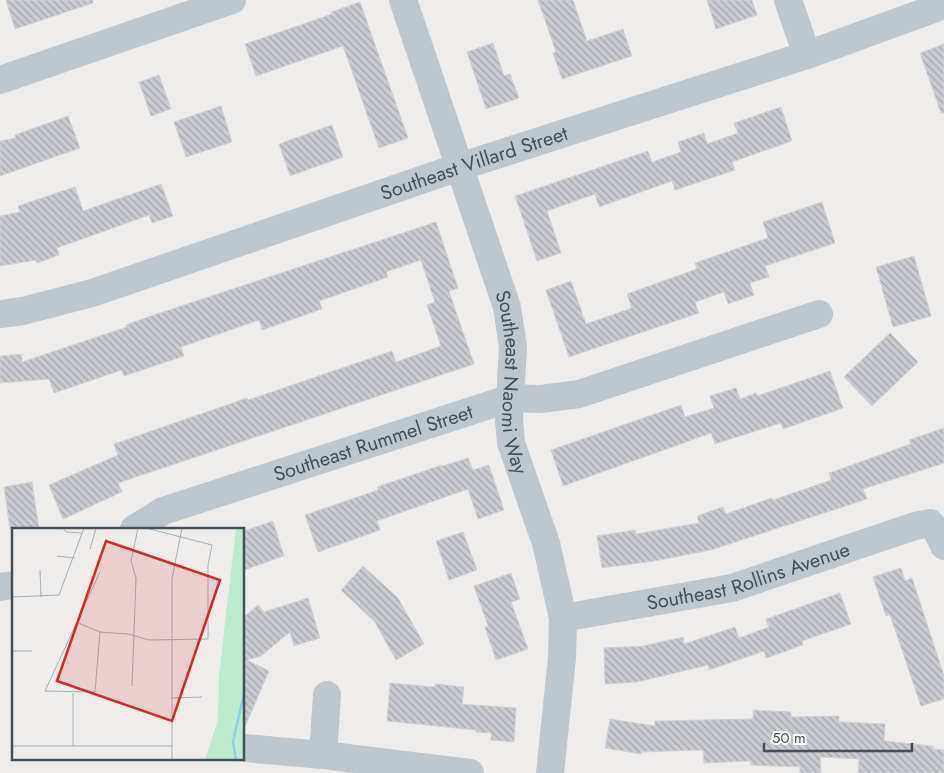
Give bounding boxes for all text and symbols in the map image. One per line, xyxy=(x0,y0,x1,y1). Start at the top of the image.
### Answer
street label: Southeast Villard Street xyxy=(376,118,572,207)
street label: Southeast Naomi Way xyxy=(488,286,535,478)
street label: Southeast Rummel Street xyxy=(270,397,477,489)
inset map xyxy=(12,528,245,760)
street label: Southeast Rollins Avenue xyxy=(644,535,853,617)
scale bar xyxy=(764,720,912,752)
text: 50 m xyxy=(772,727,806,749)

